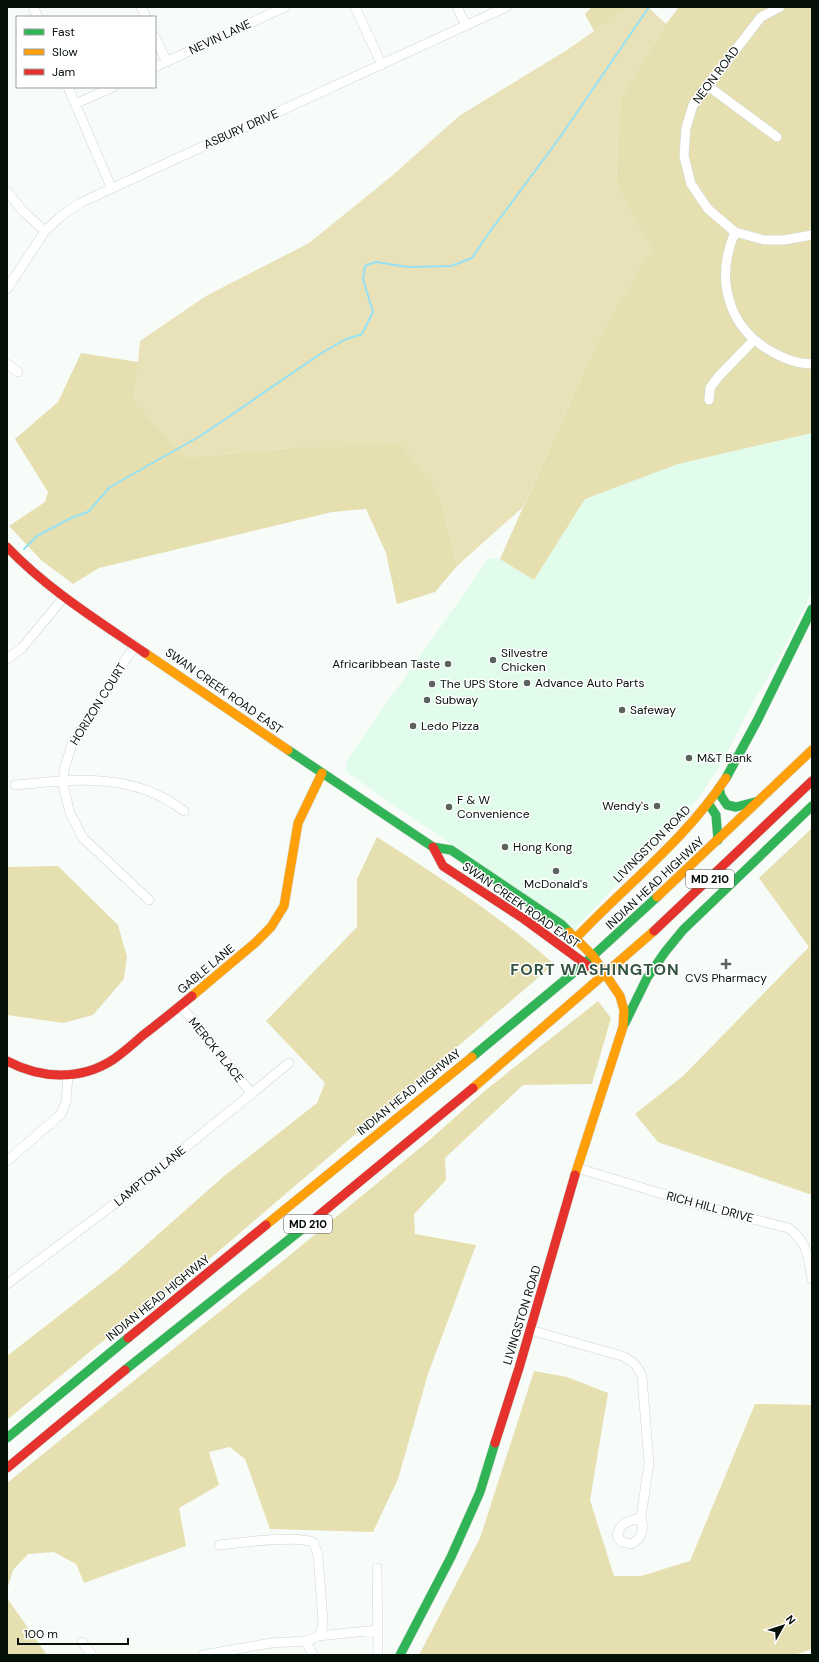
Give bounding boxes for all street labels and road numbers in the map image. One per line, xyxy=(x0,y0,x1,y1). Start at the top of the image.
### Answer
street label: NEVIN LANE xyxy=(186,16,254,58)
street label: NEON ROAD xyxy=(689,43,743,107)
street label: ASBURY DRIVE xyxy=(201,105,281,153)
street label: SWAN CREEK ROAD EAST xyxy=(162,644,286,738)
street label: HORIZON COURT xyxy=(66,660,130,748)
street label: LIVINGSTON ROAD xyxy=(610,802,694,886)
street label: INDIAN HEAD HIGHWAY xyxy=(602,833,708,933)
street label: SWAN CREEK ROAD EAST xyxy=(459,858,583,952)
road number: MD 210 xyxy=(686,870,734,888)
street label: GABLE LANE xyxy=(174,940,238,998)
street label: MERCK PLACE xyxy=(185,1014,247,1086)
street label: INDIAN HEAD HIGHWAY xyxy=(354,1045,464,1139)
street label: LAMPTON LANE xyxy=(111,1142,189,1210)
street label: RICH HILL DRIVE xyxy=(665,1188,756,1226)
road number: MD 210 xyxy=(284,1215,332,1233)
street label: INDIAN HEAD HIGHWAY xyxy=(103,1251,213,1345)
street label: LIVINGSTON ROAD xyxy=(499,1263,545,1367)

